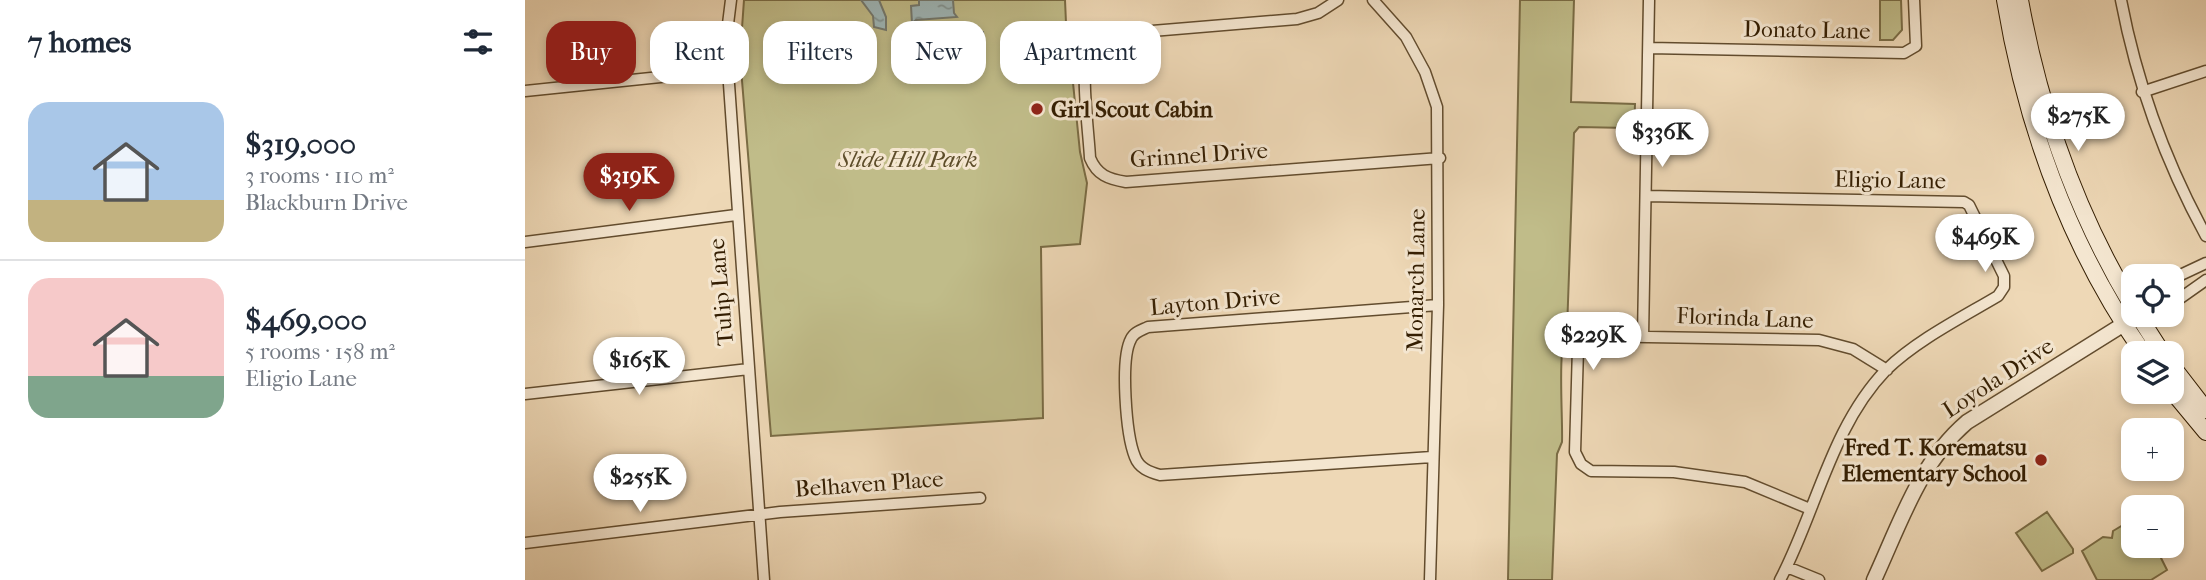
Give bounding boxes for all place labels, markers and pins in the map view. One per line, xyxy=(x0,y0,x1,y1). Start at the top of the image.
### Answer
pin: $275K xyxy=(2029,94,2127,153)
place label: Girl Scout Cabin xyxy=(1051,96,1213,123)
marker: Girl Scout Cabin xyxy=(1029,101,1045,117)
pin: $336K xyxy=(1613,110,1711,169)
pin: $319K xyxy=(580,154,678,213)
pin: $469K xyxy=(1936,215,2034,274)
pin: $229K xyxy=(1544,312,1642,372)
pin: $165K xyxy=(590,338,688,397)
place label: Fred T. Korematsu Elementary School xyxy=(1842,434,2028,487)
marker: Fred T. Korematsu Elementary School xyxy=(2033,452,2049,468)
pin: $255K xyxy=(591,454,689,514)

